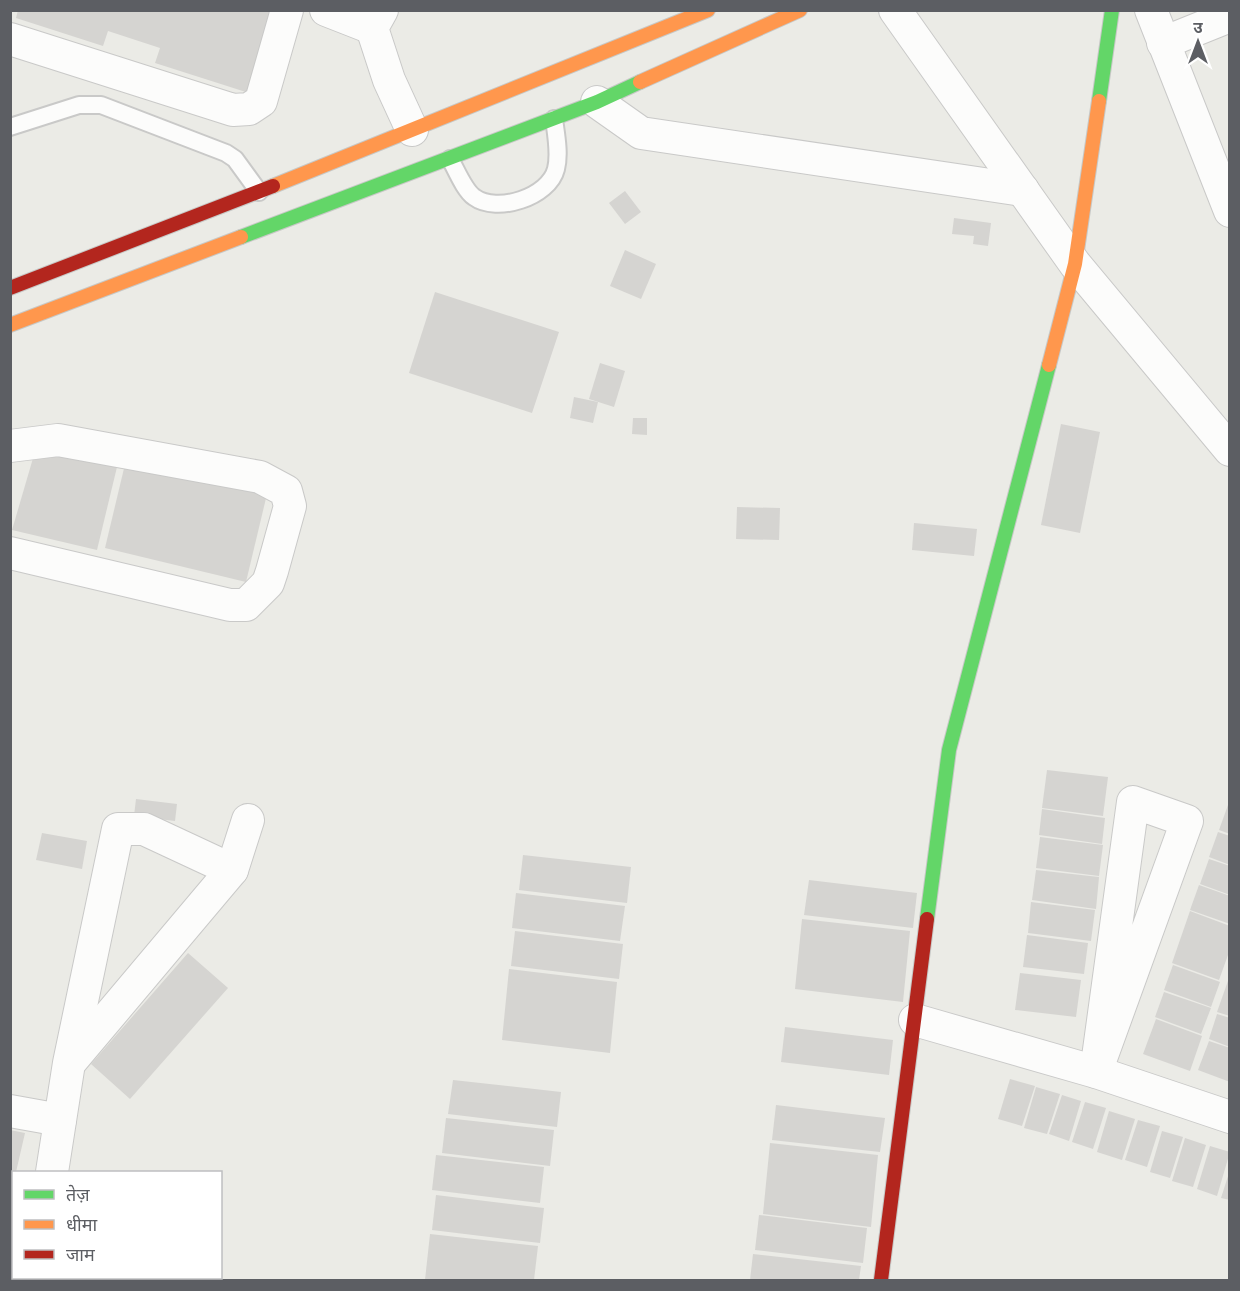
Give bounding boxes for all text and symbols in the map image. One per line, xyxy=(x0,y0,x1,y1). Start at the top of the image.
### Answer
north arrow xyxy=(1168,12,1228,72)
text: उ xyxy=(1193,18,1203,37)
legend xyxy=(12,1171,222,1279)
text: तेज़ xyxy=(66,1184,90,1206)
text: धीमा xyxy=(66,1214,97,1236)
text: जाम xyxy=(66,1244,96,1266)

